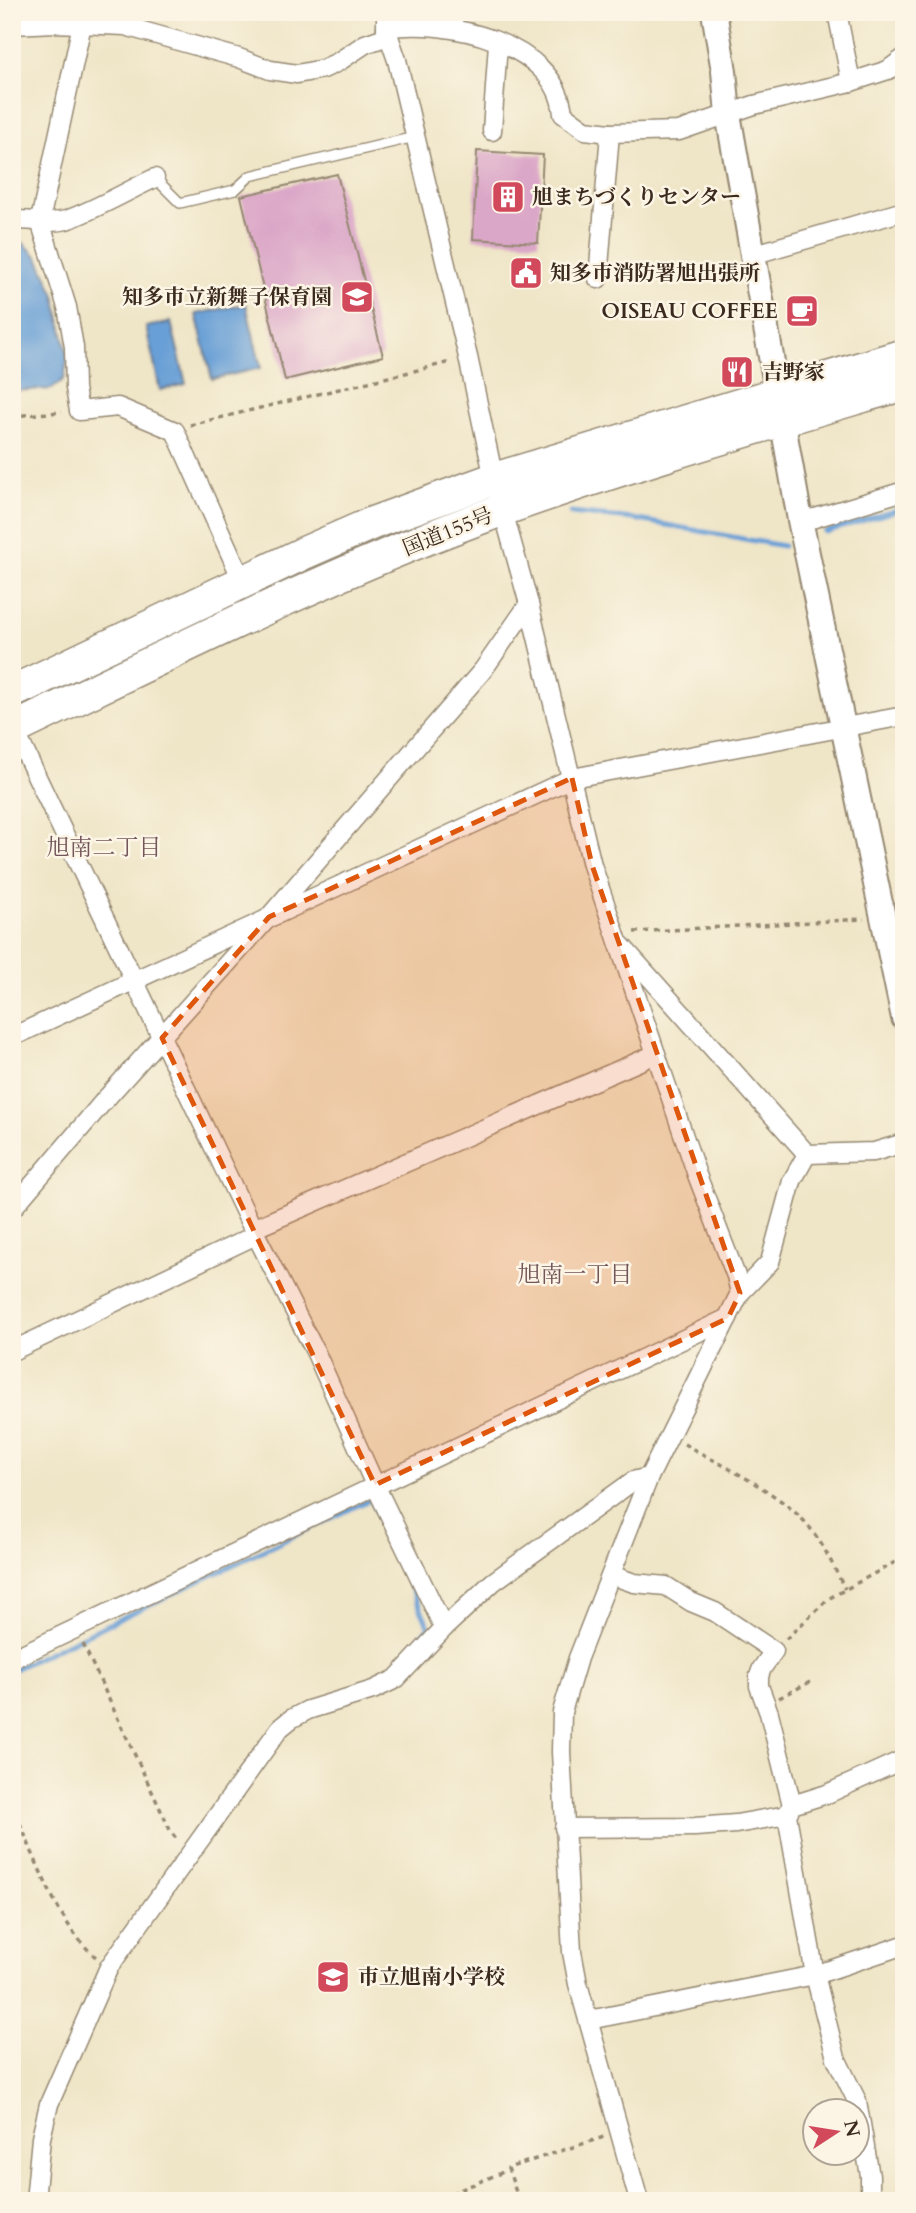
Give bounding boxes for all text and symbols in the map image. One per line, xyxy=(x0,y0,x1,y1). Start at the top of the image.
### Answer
building icon: 旭まちづくりセンター xyxy=(489,178,527,216)
place label: 旭まちづくりセンター xyxy=(532,183,741,212)
public building icon: 知多市消防署旭出張所 xyxy=(507,254,545,292)
place label: 知多市消防署旭出張所 xyxy=(550,259,760,288)
school or university icon: 知多市立新舞子保育園 xyxy=(338,278,376,316)
place label: 知多市立新舞子保育園 xyxy=(122,283,332,312)
cafe icon: OISEAU COFFEE xyxy=(783,292,821,330)
place label: OISEAU COFFEE xyxy=(601,297,778,326)
restaurant icon: 吉野家 xyxy=(718,353,756,391)
place label: 吉野家 xyxy=(762,358,825,387)
street label: 国道155号 xyxy=(398,501,498,563)
district label: 旭南二丁目 xyxy=(47,832,162,863)
district label: 旭南一丁目 xyxy=(518,1259,633,1290)
school or university icon: 市立旭南小学校 xyxy=(314,1958,352,1996)
place label: 市立旭南小学校 xyxy=(358,1963,505,1992)
north arrow xyxy=(800,2098,870,2168)
text: N xyxy=(837,2118,866,2140)

